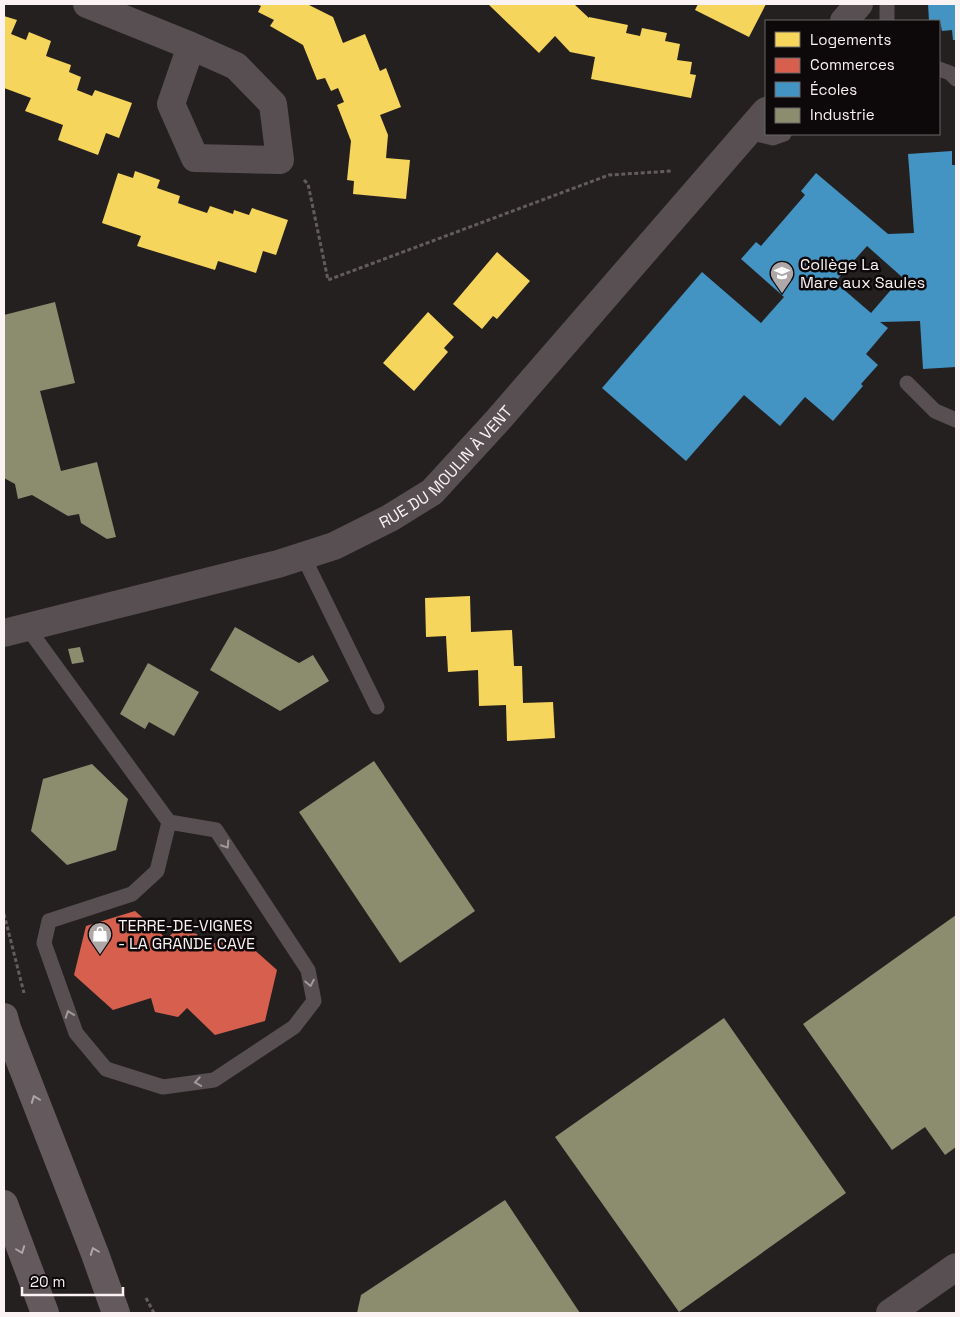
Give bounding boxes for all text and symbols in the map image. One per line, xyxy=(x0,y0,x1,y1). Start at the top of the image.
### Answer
legend xyxy=(765,20,940,135)
text: Logements xyxy=(810,30,892,49)
text: Commerces xyxy=(810,55,895,74)
text: Écoles xyxy=(810,80,857,99)
text: Industrie xyxy=(810,105,875,124)
place label: Collège La Mare aux Saules xyxy=(800,254,925,293)
school or university icon: Collège La Mare aux Saules xyxy=(769,260,795,294)
street label: RUE DU MOULIN À VENT xyxy=(375,401,517,532)
one-way arrow xyxy=(220,840,230,849)
place label: TERRE-DE-VIGNES - LA GRANDE CAVE xyxy=(118,915,255,954)
shop icon: TERRE-DE-VIGNES - LA GRANDE CAVE xyxy=(87,921,113,955)
one-way arrow xyxy=(305,979,315,988)
one-way arrow xyxy=(65,1010,75,1019)
one-way arrow xyxy=(194,1076,202,1087)
one-way arrow xyxy=(30,1096,40,1104)
one-way arrow xyxy=(15,1245,26,1254)
one-way arrow xyxy=(90,1247,100,1256)
scale bar xyxy=(22,1264,124,1296)
text: 20 m xyxy=(30,1272,65,1291)

